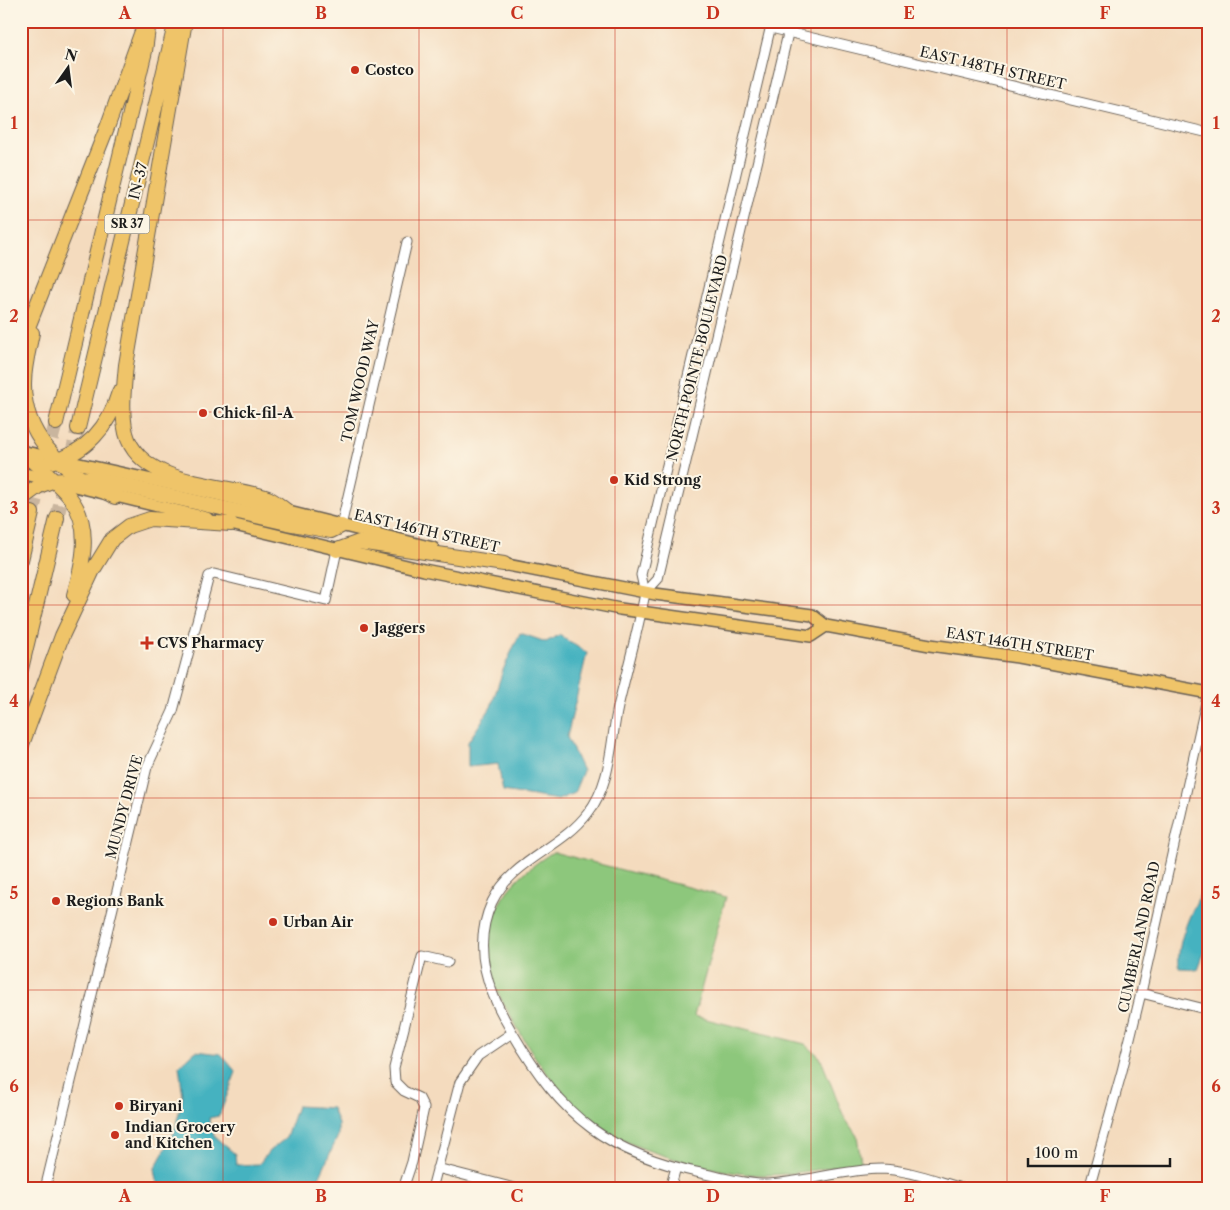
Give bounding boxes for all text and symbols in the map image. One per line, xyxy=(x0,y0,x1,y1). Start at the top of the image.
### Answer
text: A xyxy=(118,3,132,23)
text: B xyxy=(315,3,327,23)
text: C xyxy=(511,3,523,23)
text: D xyxy=(706,3,720,23)
text: E xyxy=(903,3,915,23)
text: F xyxy=(1100,3,1111,23)
north arrow xyxy=(42,42,92,92)
street label: EAST 148TH STREET xyxy=(918,42,1068,94)
text: N xyxy=(63,45,79,66)
place label: Costco xyxy=(365,61,414,79)
marker: Costco xyxy=(349,64,361,76)
text: 1 xyxy=(10,113,18,133)
text: 1 xyxy=(1212,113,1220,133)
street label: IN-37 xyxy=(125,160,151,202)
road number: SR 37 xyxy=(104,214,150,233)
street label: NORTH POINTE BOULEVARD xyxy=(663,253,731,463)
text: 2 xyxy=(9,306,19,326)
text: 2 xyxy=(1211,306,1221,326)
street label: TOM WOOD WAY xyxy=(337,317,383,444)
place label: Chick-fil-A xyxy=(213,404,295,422)
marker: Chick-fil-A xyxy=(197,407,209,419)
place label: Kid Strong xyxy=(624,471,702,489)
marker: Kid Strong xyxy=(608,474,620,486)
text: 3 xyxy=(9,498,19,518)
text: 3 xyxy=(1211,498,1221,518)
street label: EAST 146TH STREET xyxy=(352,505,502,557)
place label: Jaggers xyxy=(371,619,425,637)
marker: Jaggers xyxy=(358,622,370,634)
street label: EAST 146TH STREET xyxy=(945,623,1096,665)
place label: CVS Pharmacy xyxy=(157,634,264,652)
marker: CVS Pharmacy xyxy=(141,637,153,649)
text: 4 xyxy=(9,691,19,711)
text: 4 xyxy=(1211,691,1221,711)
street label: MUNDY DRIVE xyxy=(101,753,147,861)
street label: CUMBERLAND ROAD xyxy=(1114,860,1164,1014)
text: 5 xyxy=(10,883,19,903)
text: 5 xyxy=(1212,883,1221,903)
place label: Regions Bank xyxy=(66,892,165,910)
marker: Regions Bank xyxy=(50,895,62,907)
place label: Urban Air xyxy=(283,913,353,931)
marker: Urban Air xyxy=(267,916,279,928)
text: 6 xyxy=(9,1076,19,1096)
text: 6 xyxy=(1211,1076,1221,1096)
place label: Biryani xyxy=(129,1097,182,1115)
marker: Biryani xyxy=(113,1100,125,1112)
place label: Indian Grocery and Kitchen xyxy=(125,1118,235,1152)
marker: Indian Grocery and Kitchen xyxy=(109,1129,121,1141)
scale bar xyxy=(1028,1135,1170,1167)
text: 100 m xyxy=(1035,1143,1078,1162)
text: A xyxy=(118,1186,132,1206)
text: B xyxy=(315,1186,327,1206)
text: C xyxy=(511,1186,523,1206)
text: D xyxy=(706,1186,720,1206)
text: E xyxy=(903,1186,915,1206)
text: F xyxy=(1100,1186,1111,1206)

